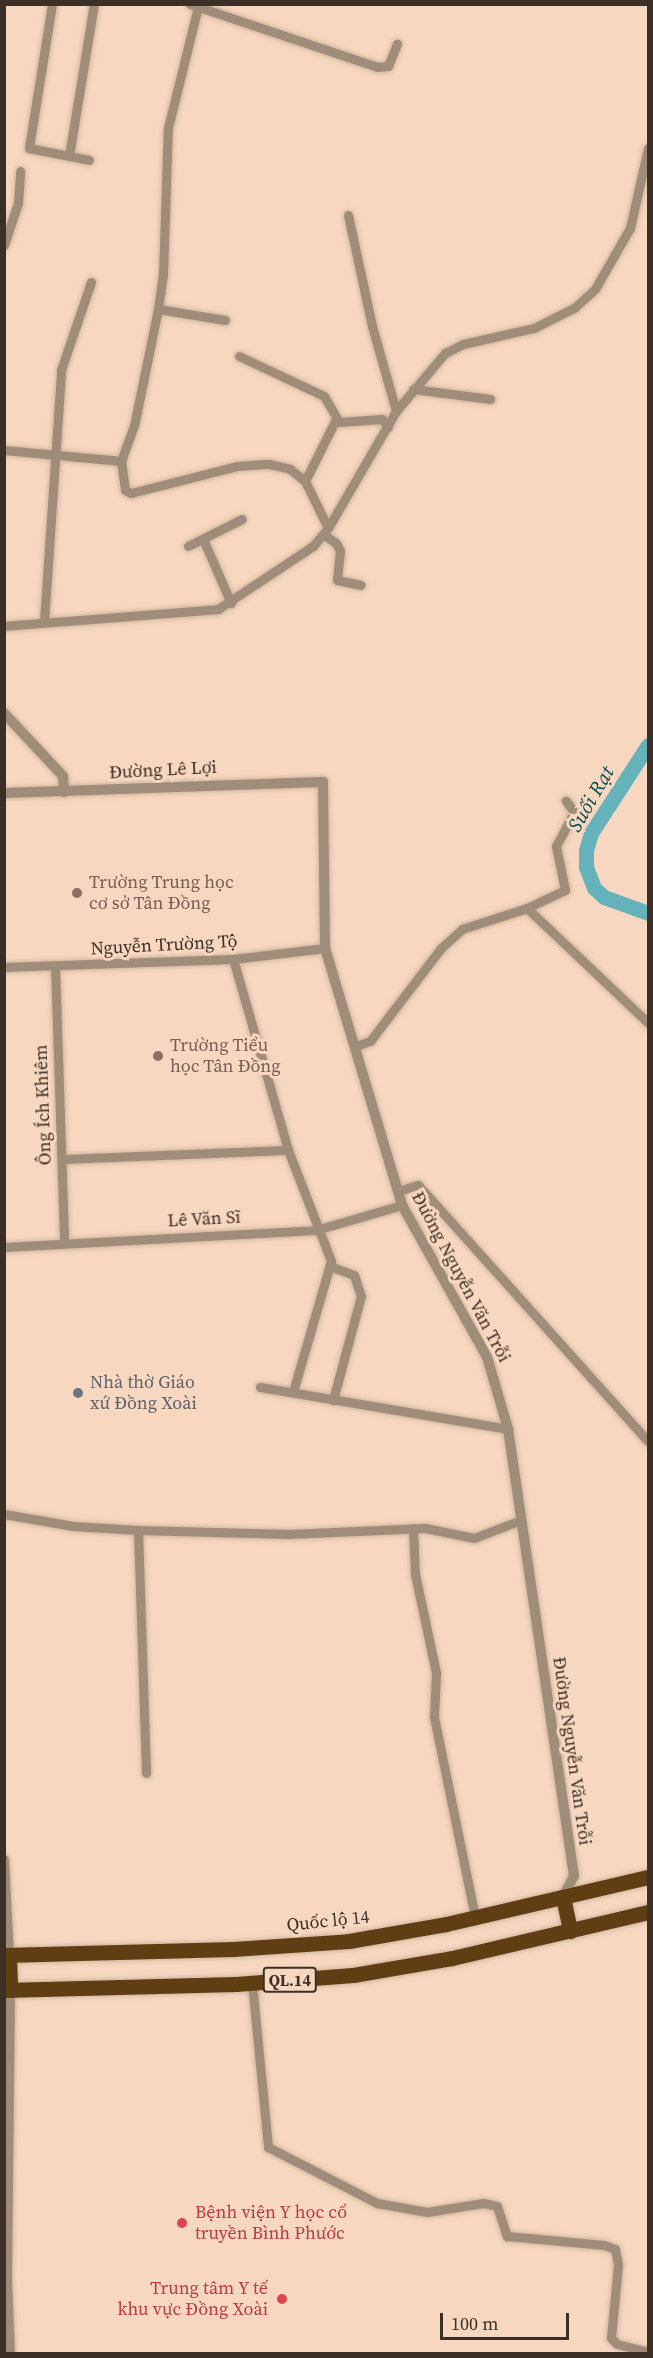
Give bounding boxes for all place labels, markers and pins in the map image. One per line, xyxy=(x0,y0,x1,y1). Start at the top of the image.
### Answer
place label: Trường Trung học cơ sở Tân Đồng xyxy=(89,872,234,914)
marker: Trường Trung học cơ sở Tân Đồng xyxy=(70,886,84,900)
place label: Trường Tiểu học Tân Đồng xyxy=(170,1035,281,1078)
marker: Trường Tiểu học Tân Đồng xyxy=(151,1049,165,1063)
place label: Nhà thờ Giáo xứ Đồng Xoài xyxy=(90,1372,197,1414)
marker: Nhà thờ Giáo xứ Đồng Xoài xyxy=(71,1386,85,1400)
place label: Bệnh viện Y học cổ truyền Bình Phước xyxy=(195,2202,348,2244)
marker: Bệnh viện Y học cổ truyền Bình Phước xyxy=(173,2214,191,2232)
place label: Trung tâm Y tế khu vực Đồng Xoài xyxy=(118,2278,268,2320)
marker: Trung tâm Y tế khu vực Đồng Xoài xyxy=(273,2290,291,2308)

